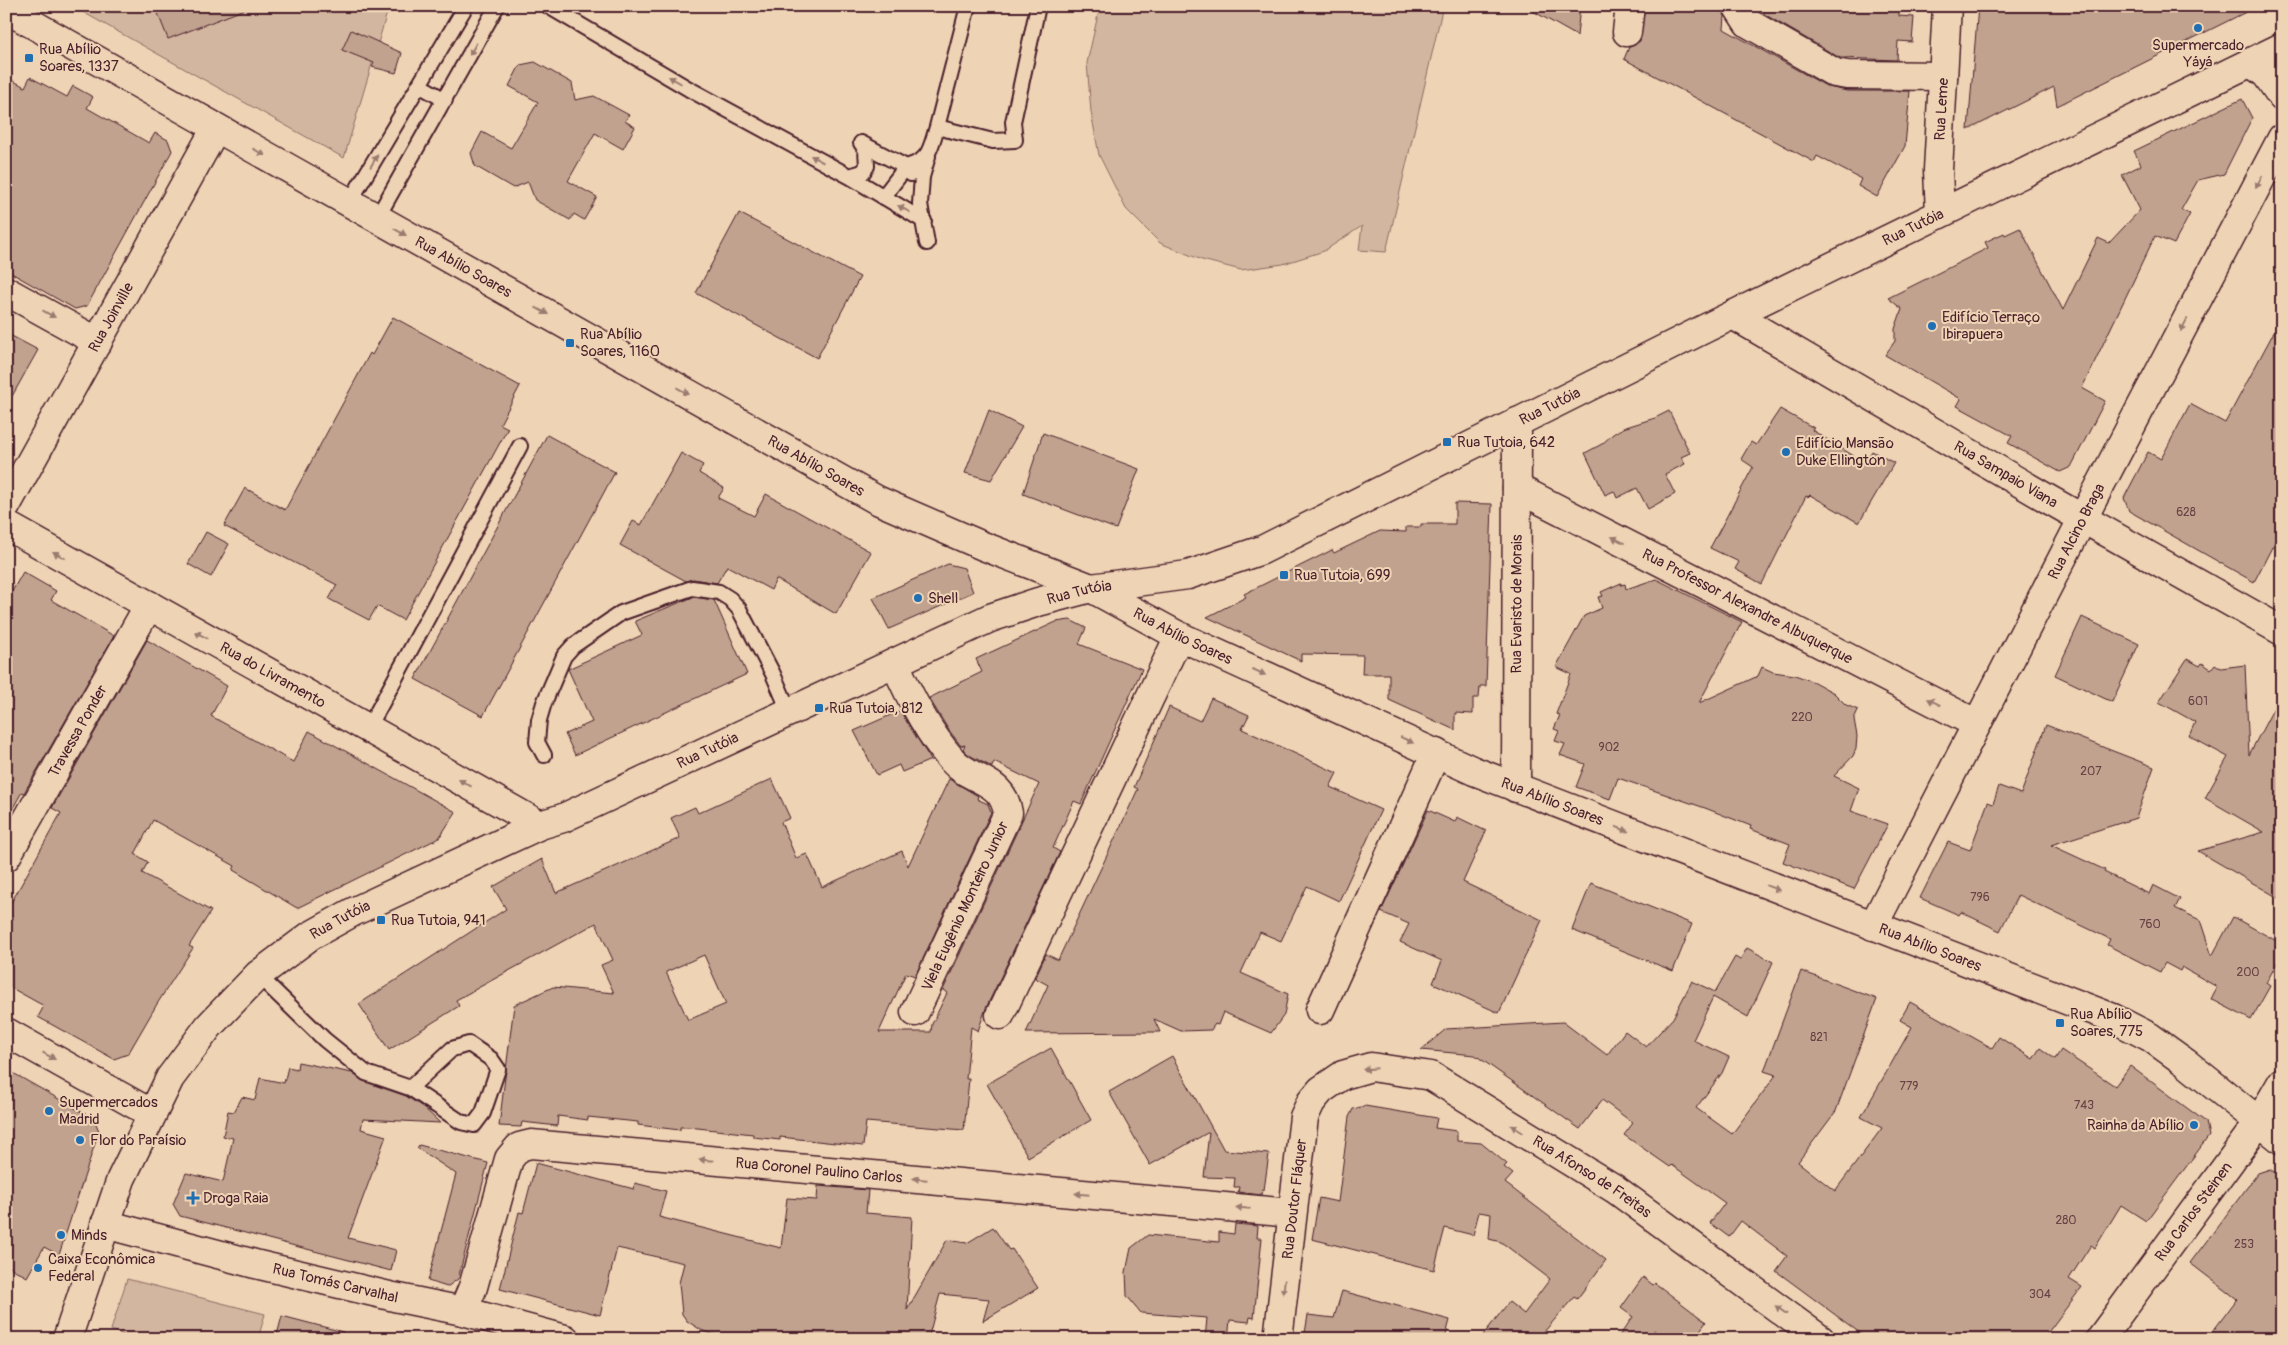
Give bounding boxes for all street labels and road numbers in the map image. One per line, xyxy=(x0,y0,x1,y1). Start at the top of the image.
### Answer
street label: Rua Leme xyxy=(1931,77,1953,141)
street label: Rua Tutóia xyxy=(1879,204,1947,250)
street label: Rua Abílio Soares xyxy=(411,232,515,302)
street label: Rua Joinville xyxy=(84,279,139,356)
street label: Rua Tutóia xyxy=(1516,383,1584,430)
street label: Rua Abílio Soares xyxy=(764,431,868,501)
street label: Rua Sampaio Viana xyxy=(1950,437,2061,513)
street label: Rua Alcino Braga xyxy=(2044,480,2109,583)
street label: Rua Evaristo de Morais xyxy=(1507,534,1527,674)
street label: Rua Professor Alexandre Albuquerque xyxy=(1639,545,1856,669)
street label: Rua Tutóia xyxy=(1045,576,1113,609)
street label: Rua Abílio Soares xyxy=(1130,604,1235,669)
street label: Rua do Livramento xyxy=(216,638,329,713)
street label: Travessa Ponder xyxy=(44,681,112,781)
street label: Rua Tutóia xyxy=(674,728,742,773)
street label: Rua Abílio Soares xyxy=(1498,773,1606,830)
street label: Viela Eugênio Monteiro Junior xyxy=(918,818,1013,994)
street label: Rua Tutóia xyxy=(307,896,373,944)
street label: Rua Abílio Soares xyxy=(1876,919,1984,976)
street label: Rua Afonso de Freitas xyxy=(1529,1132,1655,1223)
street label: Rua Doutor Fláquer xyxy=(1278,1137,1311,1260)
street label: Rua Coronel Paulino Carlos xyxy=(734,1154,903,1188)
street label: Rua Carlos Steinen xyxy=(2151,1158,2236,1265)
street label: Rua Tomás Carvalhal xyxy=(271,1260,400,1308)

